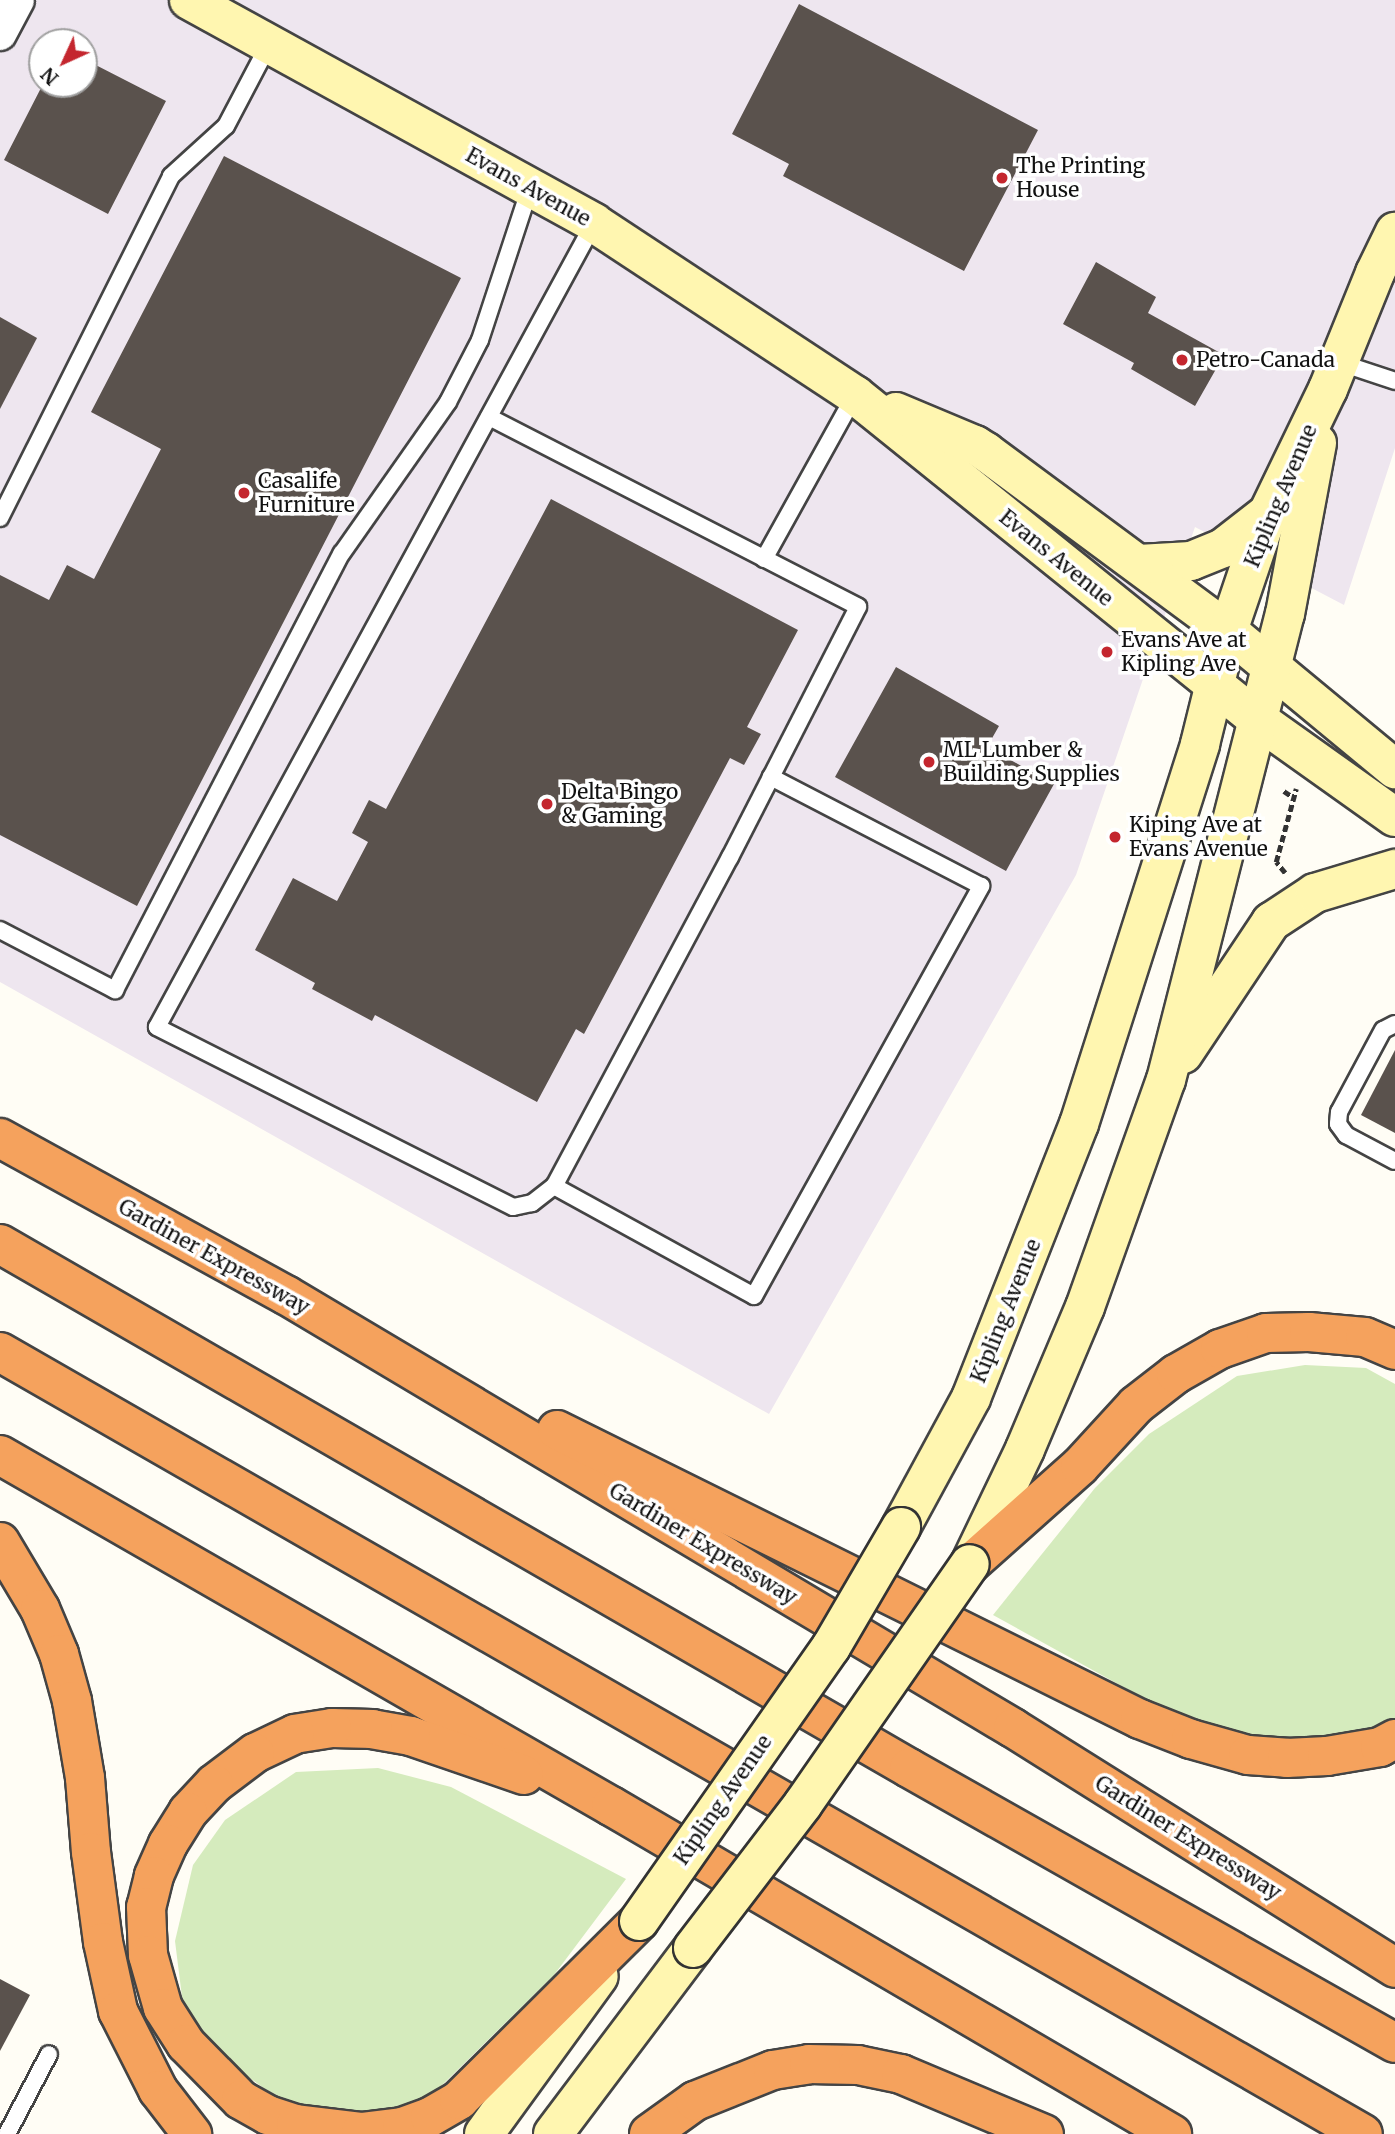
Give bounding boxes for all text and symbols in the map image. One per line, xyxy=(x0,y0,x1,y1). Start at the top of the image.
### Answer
north arrow xyxy=(28,28,98,98)
text: N xyxy=(36,63,63,90)
street label: Evans Avenue xyxy=(461,142,595,232)
place label: The Printing House xyxy=(1016,153,1145,203)
marker: The Printing House xyxy=(994,170,1010,186)
place label: Petro-Canada xyxy=(1196,347,1335,373)
marker: Petro-Canada xyxy=(1174,352,1190,368)
street label: Kipling Avenue xyxy=(1240,421,1322,571)
place label: Casalife Furniture xyxy=(258,468,355,518)
marker: Casalife Furniture xyxy=(236,485,252,501)
street label: Evans Avenue xyxy=(994,505,1118,611)
place label: Evans Ave at Kipling Ave xyxy=(1121,627,1246,677)
marker: Evans Ave at Kipling Ave xyxy=(1099,644,1115,660)
place label: ML Lumber & Building Supplies xyxy=(943,737,1120,787)
marker: ML Lumber & Building Supplies xyxy=(921,754,937,770)
place label: Delta Bingo & Gaming xyxy=(561,779,678,829)
marker: Delta Bingo & Gaming xyxy=(539,796,555,812)
place label: Kiping Ave at Evans Avenue xyxy=(1129,812,1268,862)
marker: Kiping Ave at Evans Avenue xyxy=(1107,829,1123,845)
street label: Gardiner Expressway xyxy=(114,1194,314,1320)
street label: Kipling Avenue xyxy=(966,1236,1046,1386)
street label: Gardiner Expressway xyxy=(605,1478,801,1610)
street label: Kipling Avenue xyxy=(669,1730,777,1870)
street label: Gardiner Expressway xyxy=(1090,1770,1286,1906)

